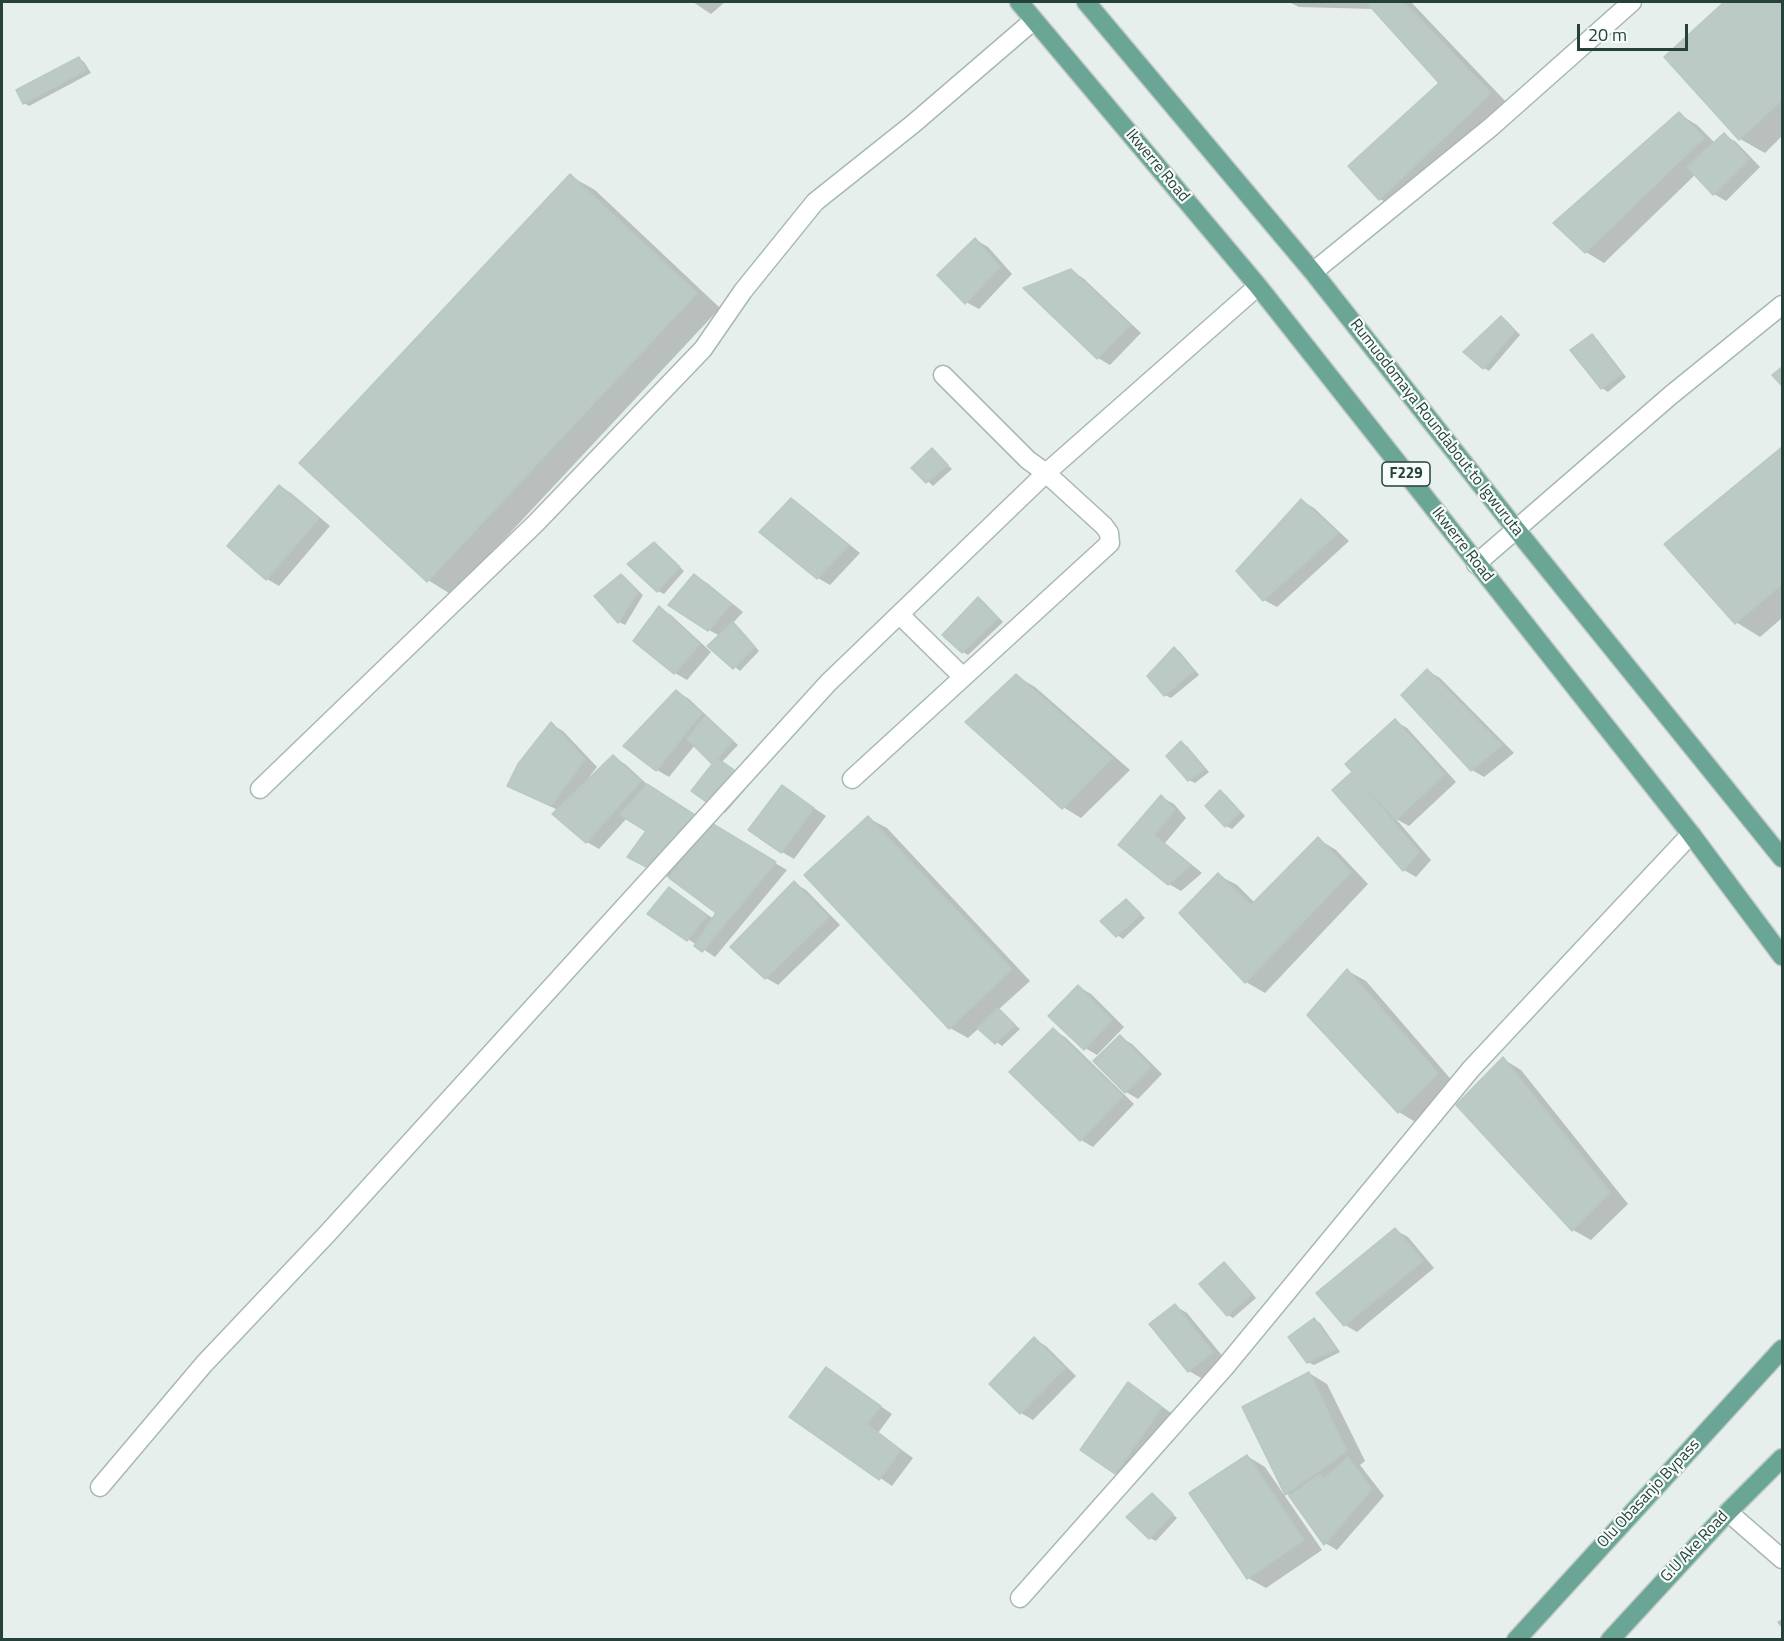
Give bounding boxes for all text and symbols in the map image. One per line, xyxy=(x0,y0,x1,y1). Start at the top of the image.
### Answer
scale bar xyxy=(1580,12,1691,50)
text: 20 m xyxy=(1588,21,1627,48)
street label: Ikwerre Road xyxy=(1121,126,1193,206)
street label: Rumuodomaya Roundabout to Igwuruta xyxy=(1345,316,1527,540)
road number: F229 xyxy=(1382,462,1430,486)
street label: Ikwerre Road xyxy=(1427,504,1497,586)
street label: Olu Obasanjo Bypass xyxy=(1594,1436,1704,1552)
street label: G.U Ake Road xyxy=(1657,1507,1733,1587)

